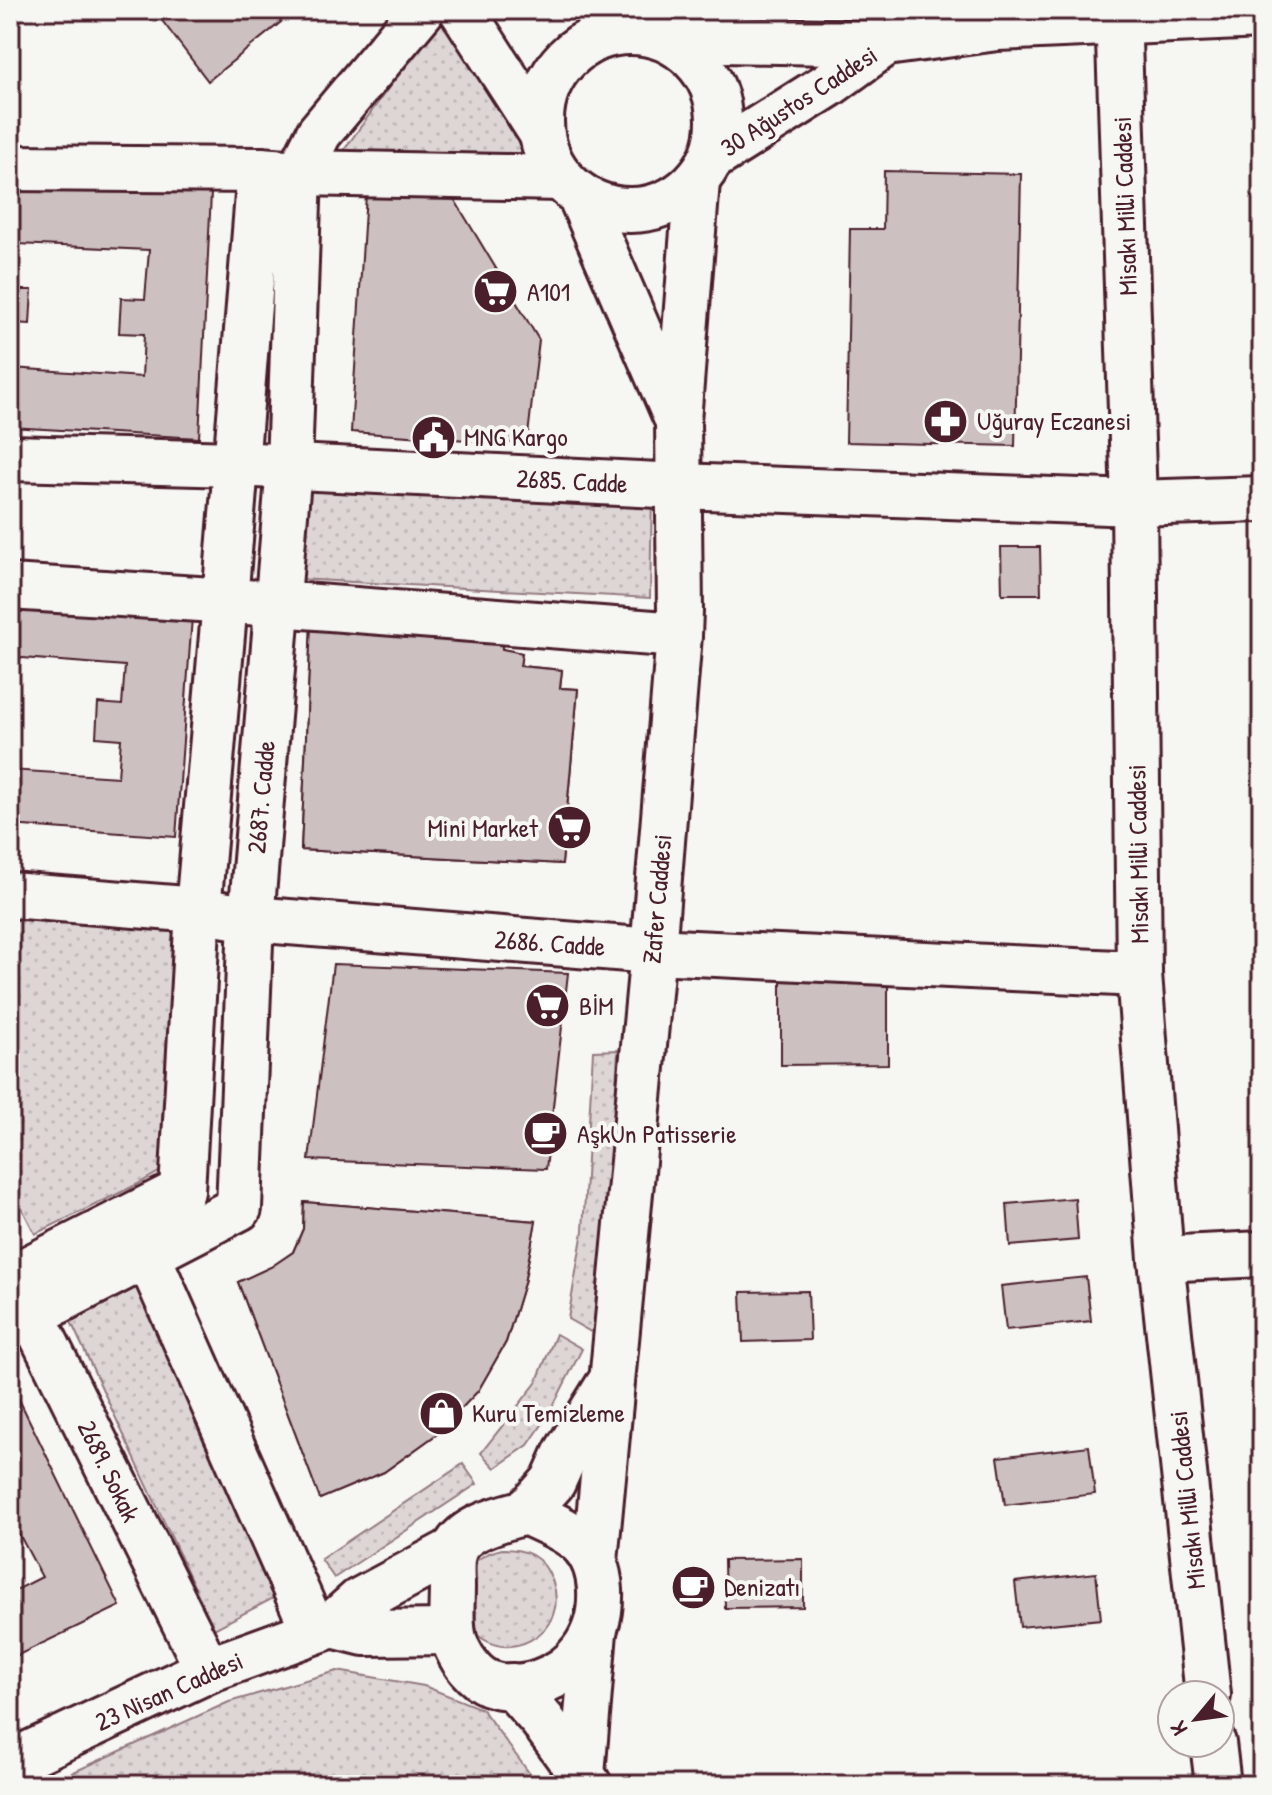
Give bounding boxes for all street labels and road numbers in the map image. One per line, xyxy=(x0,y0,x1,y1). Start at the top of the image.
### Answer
street label: 30 Ağustos Caddesi xyxy=(714,37,884,164)
street label: Misakı Milli Caddesi xyxy=(1104,116,1145,296)
street label: 2685. Cadde xyxy=(515,460,629,501)
street label: 2687. Cadde xyxy=(238,739,283,855)
street label: Misakı Milli Caddesi xyxy=(1118,764,1157,944)
street label: Zafer Caddesi xyxy=(633,833,680,965)
street label: 2686. Cadde xyxy=(494,921,607,964)
street label: Misakı Milli Caddesi xyxy=(1160,1409,1213,1591)
street label: 2689. Sokak xyxy=(70,1414,149,1528)
street label: 23 Nisan Caddesi xyxy=(89,1642,248,1739)

